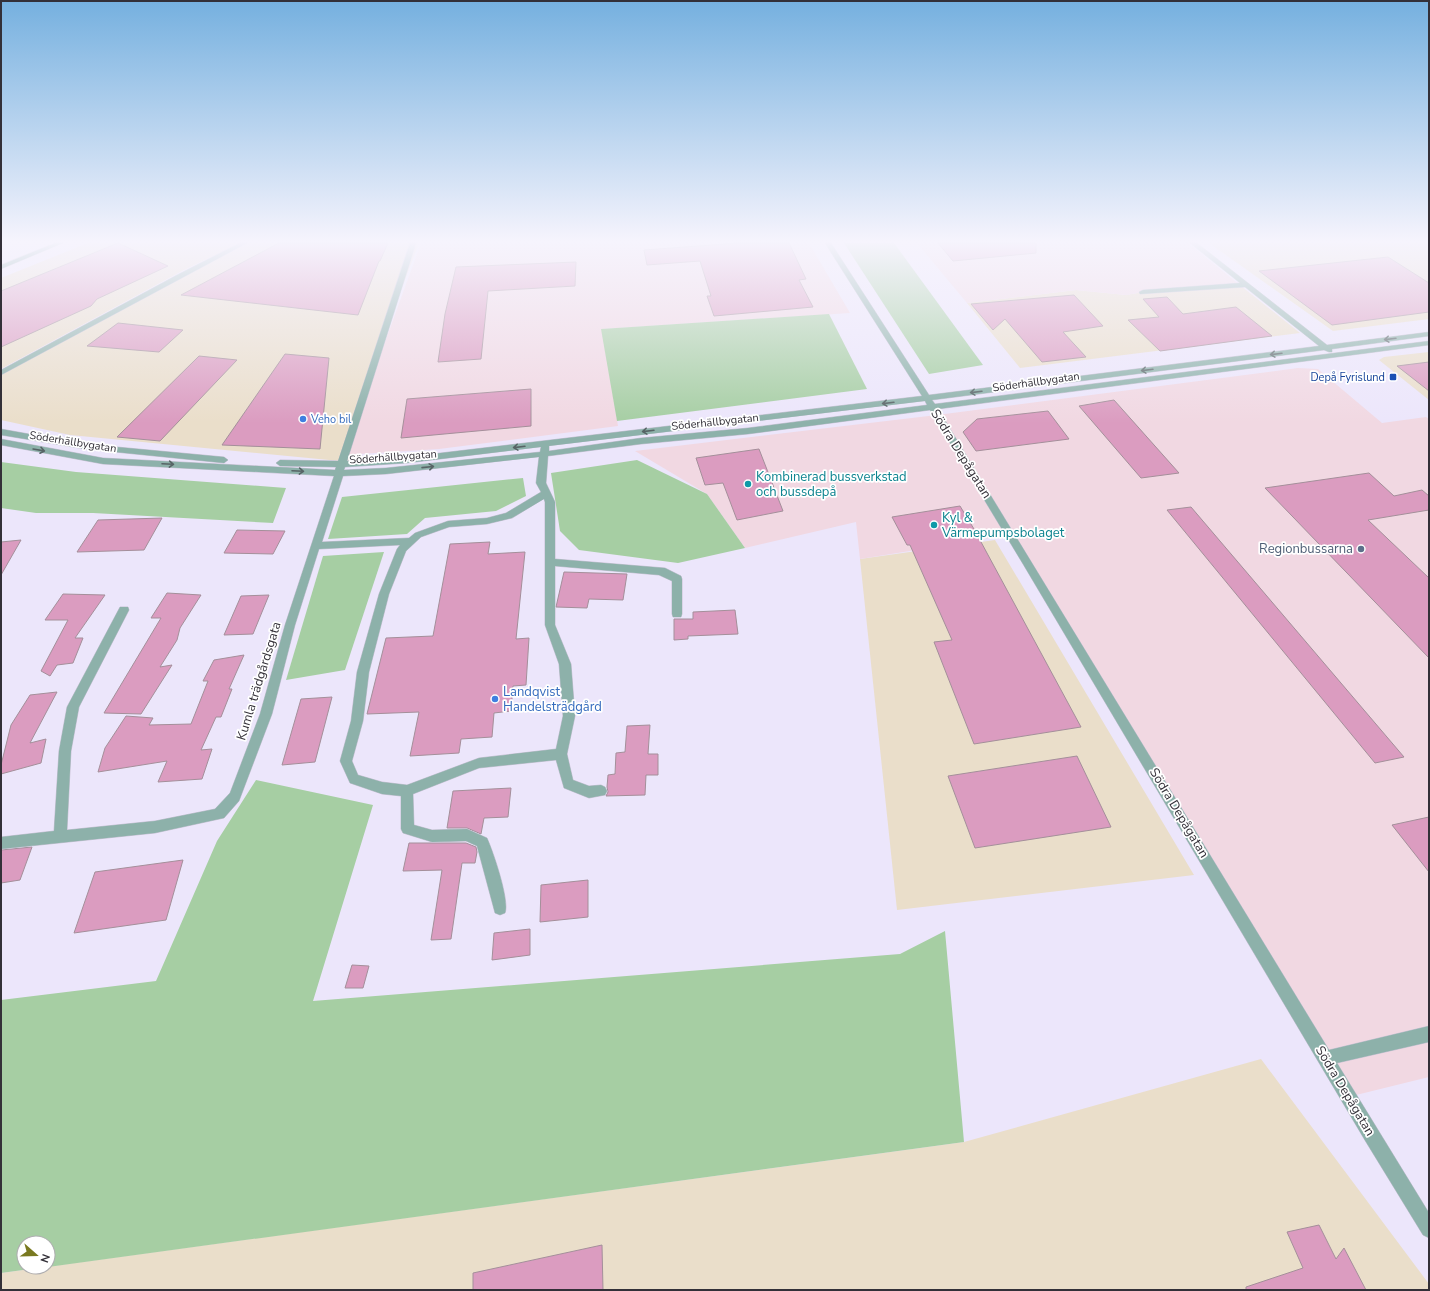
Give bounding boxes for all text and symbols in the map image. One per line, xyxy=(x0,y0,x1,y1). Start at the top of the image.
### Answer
one-way arrow xyxy=(1384,335,1397,343)
one-way arrow xyxy=(1270,350,1283,357)
one-way arrow xyxy=(1141,366,1154,374)
street label: Söderhällbygatan xyxy=(991,368,1081,396)
place label: Depå Fyrislund xyxy=(1310,370,1385,385)
marker: Depå Fyrislund xyxy=(1388,372,1398,382)
one-way arrow xyxy=(970,388,983,396)
one-way arrow xyxy=(882,399,895,406)
street label: Södra Depågatan xyxy=(926,406,996,502)
street label: Söderhällbygatan xyxy=(671,410,759,434)
place label: Veho bil xyxy=(310,412,352,427)
marker: Veho bil xyxy=(298,414,308,424)
one-way arrow xyxy=(642,427,655,435)
street label: Söderhällbygatan xyxy=(28,428,118,456)
one-way arrow xyxy=(513,443,526,451)
one-way arrow xyxy=(32,446,45,454)
street label: Söderhällbygatan xyxy=(349,446,437,468)
one-way arrow xyxy=(161,461,174,468)
one-way arrow xyxy=(421,463,434,470)
one-way arrow xyxy=(291,467,304,475)
place label: Kombinerad bussverkstad och bussdepå xyxy=(756,468,907,501)
marker: Kombinerad bussverkstad och bussdepå xyxy=(743,479,753,489)
place label: Kyl & Värmepumpsbolaget xyxy=(941,509,1065,542)
marker: Kyl & Värmepumpsbolaget xyxy=(929,520,939,530)
place label: Regionbussarna xyxy=(1259,540,1353,558)
marker: Regionbussarna xyxy=(1356,544,1366,554)
street label: Kumla trädgårdsgata xyxy=(232,620,286,742)
place label: Landqvist Handelsträdgård xyxy=(503,683,602,716)
marker: Landqvist Handelsträdgård xyxy=(490,694,500,704)
street label: Södra Depågatan xyxy=(1145,765,1213,861)
street label: Södra Depågatan xyxy=(1311,1043,1379,1139)
north arrow xyxy=(16,1235,56,1275)
text: N xyxy=(36,1252,53,1265)

